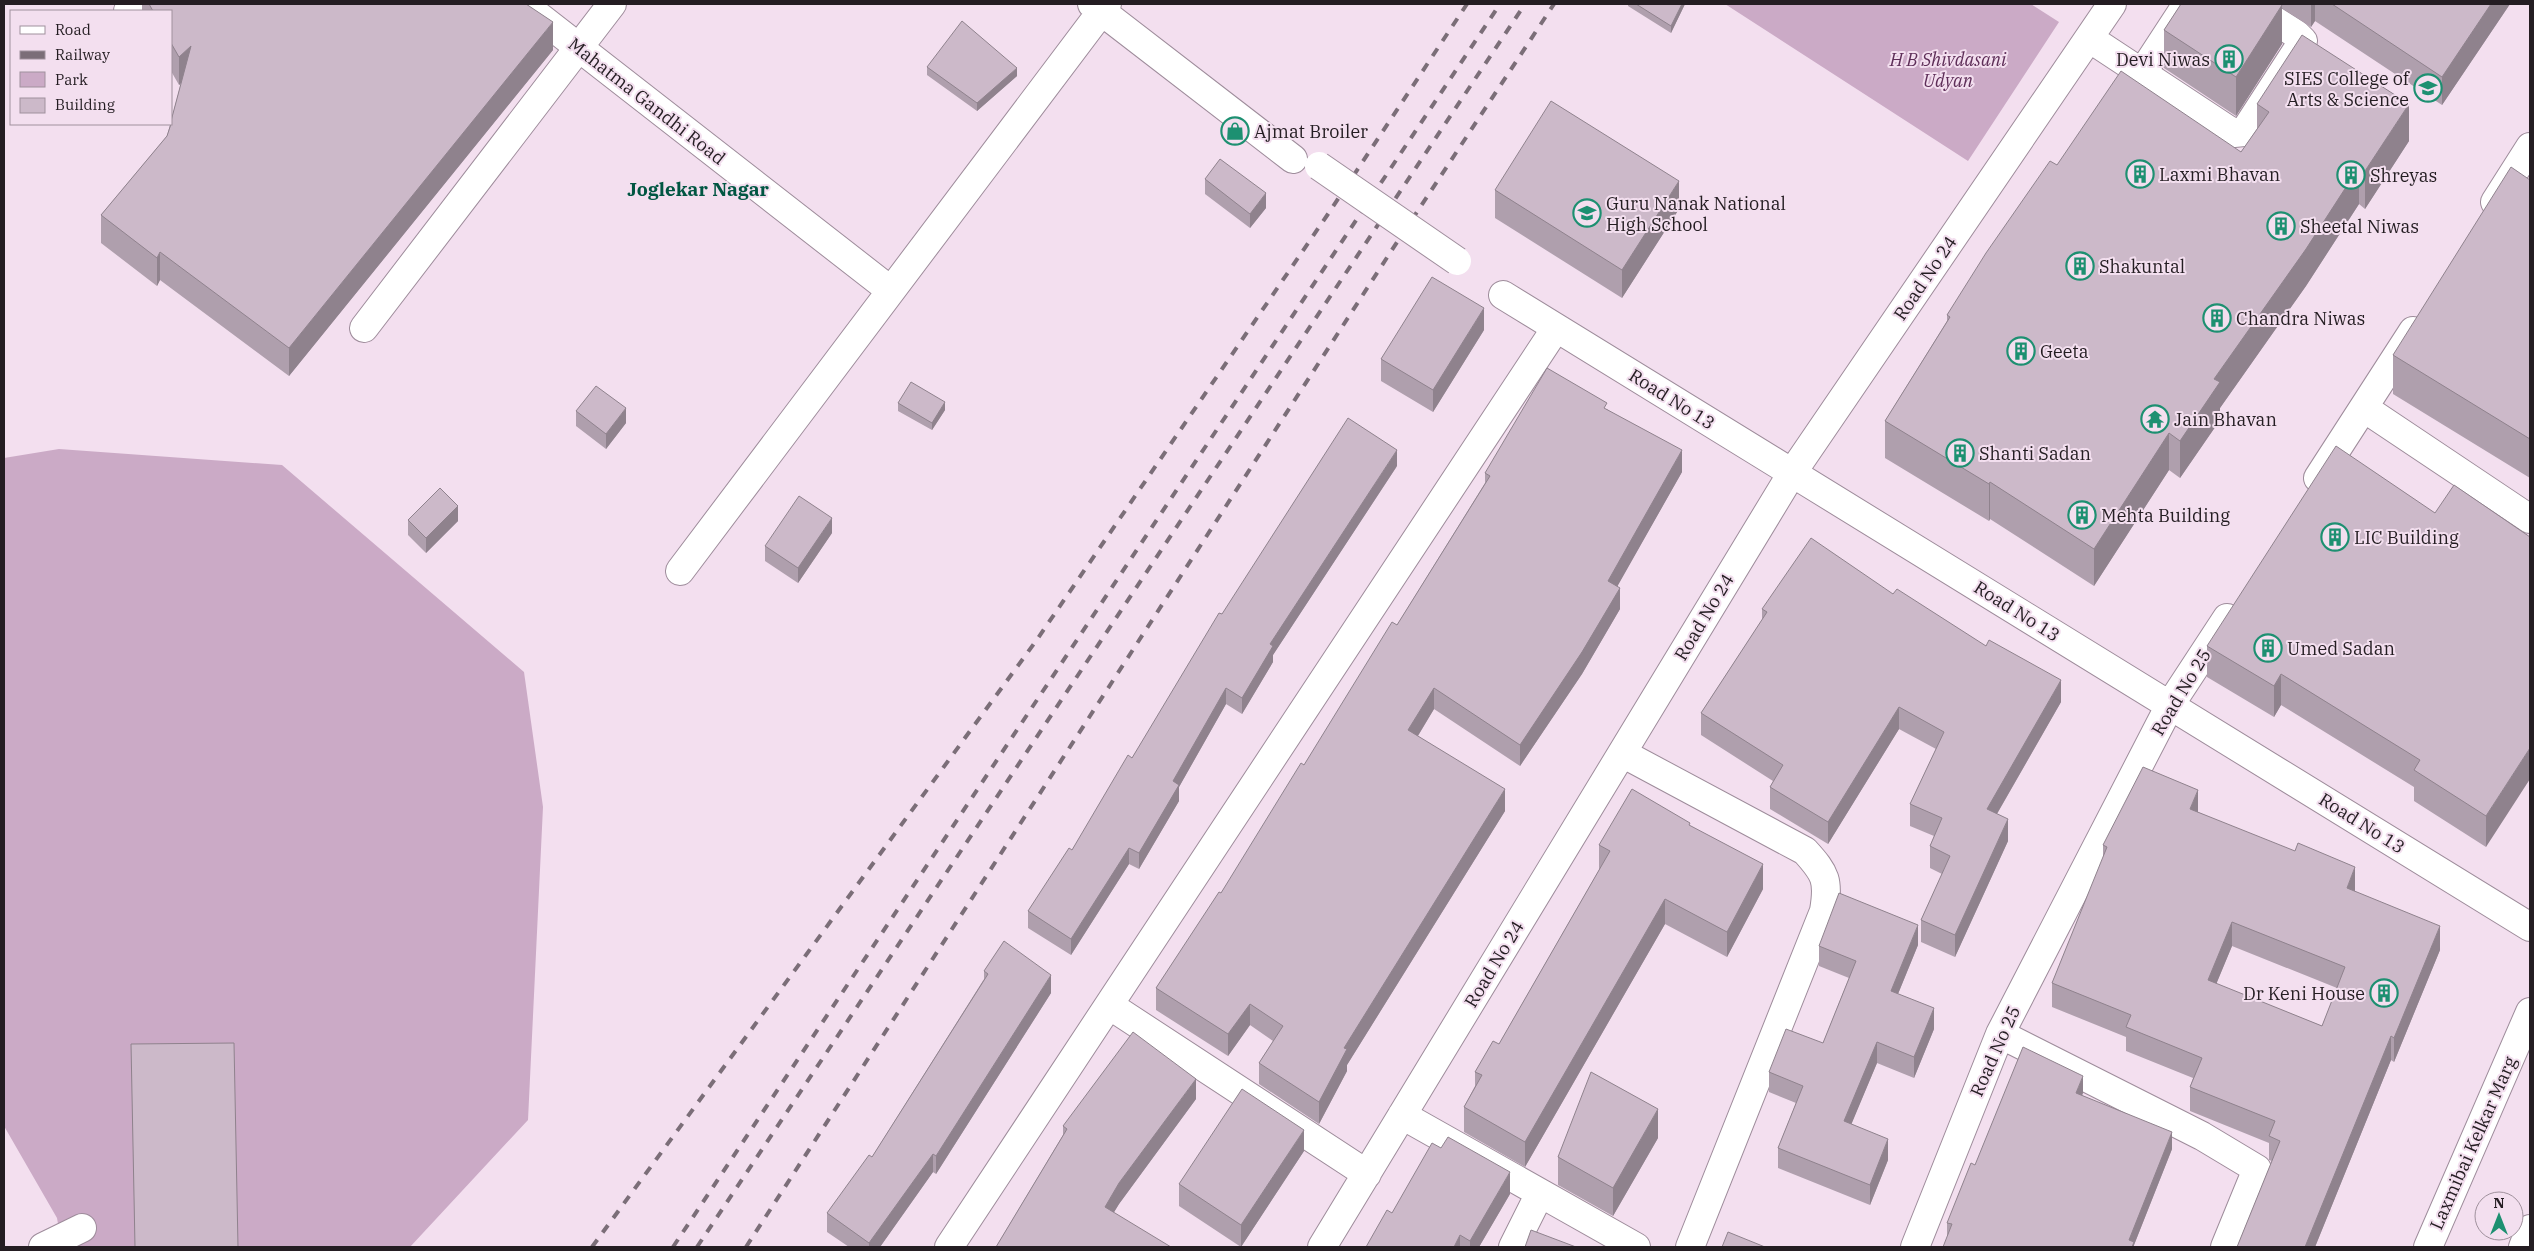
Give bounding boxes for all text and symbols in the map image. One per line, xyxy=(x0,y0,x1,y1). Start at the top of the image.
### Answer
legend xyxy=(10,10,172,125)
text: Road xyxy=(55,20,91,39)
street label: Mahatma Gandhi Road xyxy=(564,32,730,170)
building icon: Devi Niwas xyxy=(2214,44,2244,74)
text: Railway xyxy=(55,45,110,64)
park label: H B Shivdasani Udyan xyxy=(1889,48,2007,92)
place label: Devi Niwas xyxy=(2116,48,2210,71)
place label: SIES College of Arts & Science xyxy=(2284,67,2411,111)
text: Park xyxy=(55,70,88,89)
school or university icon: SIES College of Arts & Science xyxy=(2413,73,2443,103)
text: Building xyxy=(55,95,115,114)
shop icon: Ajmat Broiler xyxy=(1220,116,1250,146)
place label: Ajmat Broiler xyxy=(1254,120,1368,143)
building icon: Laxmi Bhavan xyxy=(2125,159,2155,189)
building icon: Shreyas xyxy=(2336,160,2366,190)
place label: Laxmi Bhavan xyxy=(2159,163,2280,186)
place label: Shreyas xyxy=(2370,164,2437,187)
district label: Joglekar Nagar xyxy=(627,177,769,201)
place label: Guru Nanak National High School xyxy=(1606,192,1786,236)
school or university icon: Guru Nanak National High School xyxy=(1572,198,1602,228)
building icon: Sheetal Niwas xyxy=(2266,211,2296,241)
place label: Sheetal Niwas xyxy=(2300,215,2419,238)
street label: Road No 24 xyxy=(1888,231,1962,325)
building icon: Shakuntal xyxy=(2065,251,2095,281)
place label: Shakuntal xyxy=(2099,255,2185,278)
building icon: Chandra Niwas xyxy=(2202,303,2232,333)
place label: Chandra Niwas xyxy=(2236,307,2365,330)
building icon: Geeta xyxy=(2006,336,2036,366)
place label: Geeta xyxy=(2040,340,2089,363)
street label: Road No 13 xyxy=(1625,364,1719,434)
temple icon: Jain Bhavan xyxy=(2140,404,2170,434)
place label: Jain Bhavan xyxy=(2174,408,2277,431)
building icon: Shanti Sadan xyxy=(1945,438,1975,468)
place label: Shanti Sadan xyxy=(1979,442,2091,465)
building icon: Mehta Building xyxy=(2067,500,2097,530)
place label: Mehta Building xyxy=(2101,504,2230,527)
building icon: LIC Building xyxy=(2320,522,2350,552)
place label: LIC Building xyxy=(2354,526,2459,549)
street label: Road No 24 xyxy=(1669,570,1739,664)
street label: Road No 13 xyxy=(1970,576,2064,646)
building icon: Umed Sadan xyxy=(2253,633,2283,663)
place label: Umed Sadan xyxy=(2287,637,2395,660)
street label: Road No 25 xyxy=(2146,645,2216,739)
street label: Road No 13 xyxy=(2315,788,2409,858)
street label: Road No 24 xyxy=(1459,917,1529,1011)
building icon: Dr Keni House xyxy=(2369,978,2399,1008)
place label: Dr Keni House xyxy=(2243,982,2365,1005)
street label: Road No 25 xyxy=(1965,1002,2025,1100)
street label: Laxmibai Kelkar Marg xyxy=(2424,1053,2522,1233)
north arrow xyxy=(2474,1191,2524,1241)
text: N xyxy=(2493,1194,2505,1212)

